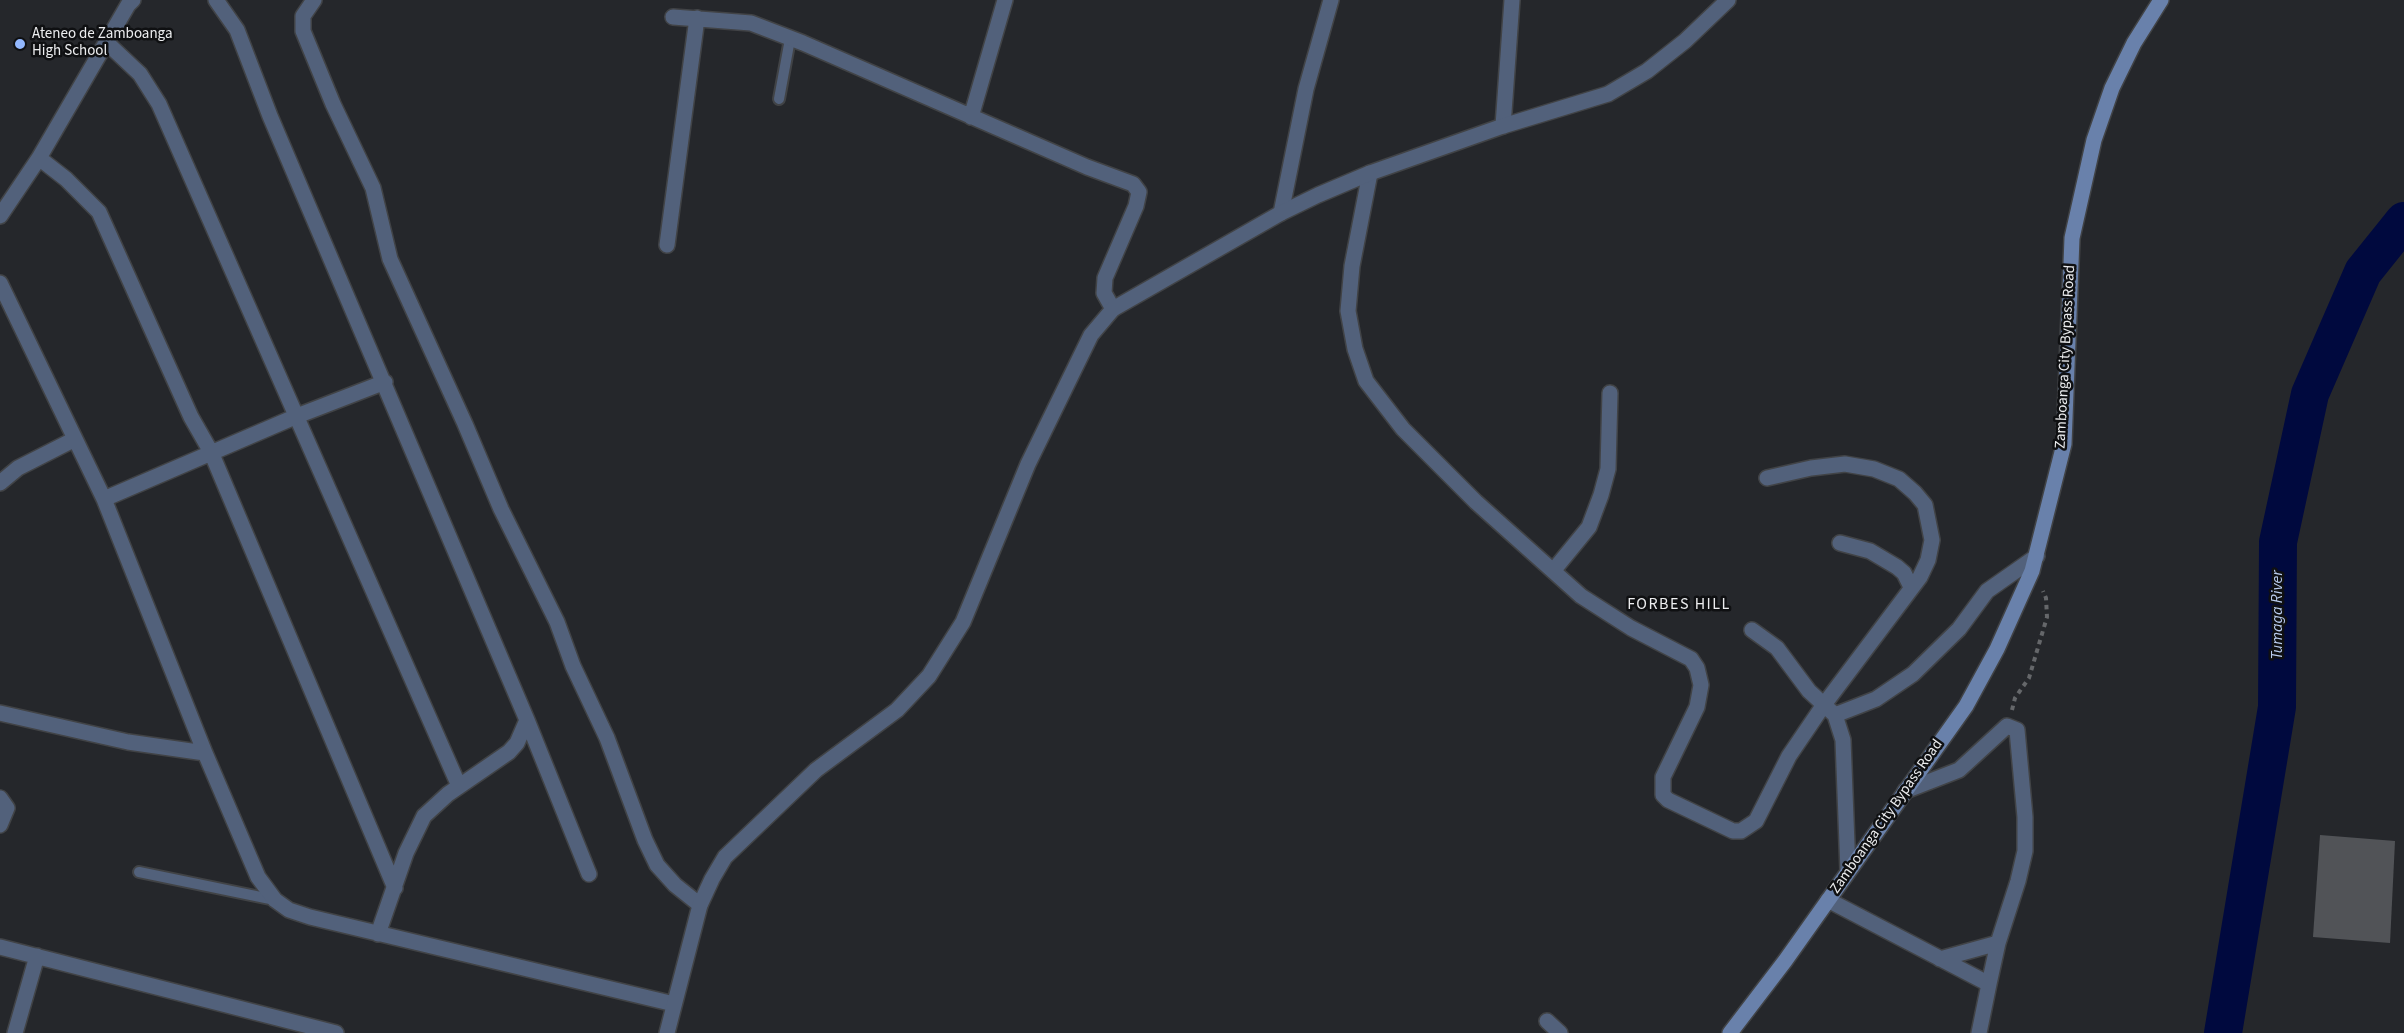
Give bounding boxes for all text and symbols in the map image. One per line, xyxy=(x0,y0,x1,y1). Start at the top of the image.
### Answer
place label: Ateneo de Zamboanga High School xyxy=(32,26,172,61)
marker: Ateneo de Zamboanga High School xyxy=(13,37,27,51)
street label: Zamboanga City Bypass Road xyxy=(2052,265,2080,449)
water label: Tumaga River xyxy=(2268,570,2288,660)
district label: FORBES HILL xyxy=(1627,595,1731,615)
street label: Zamboanga City Bypass Road xyxy=(1827,736,1947,898)

